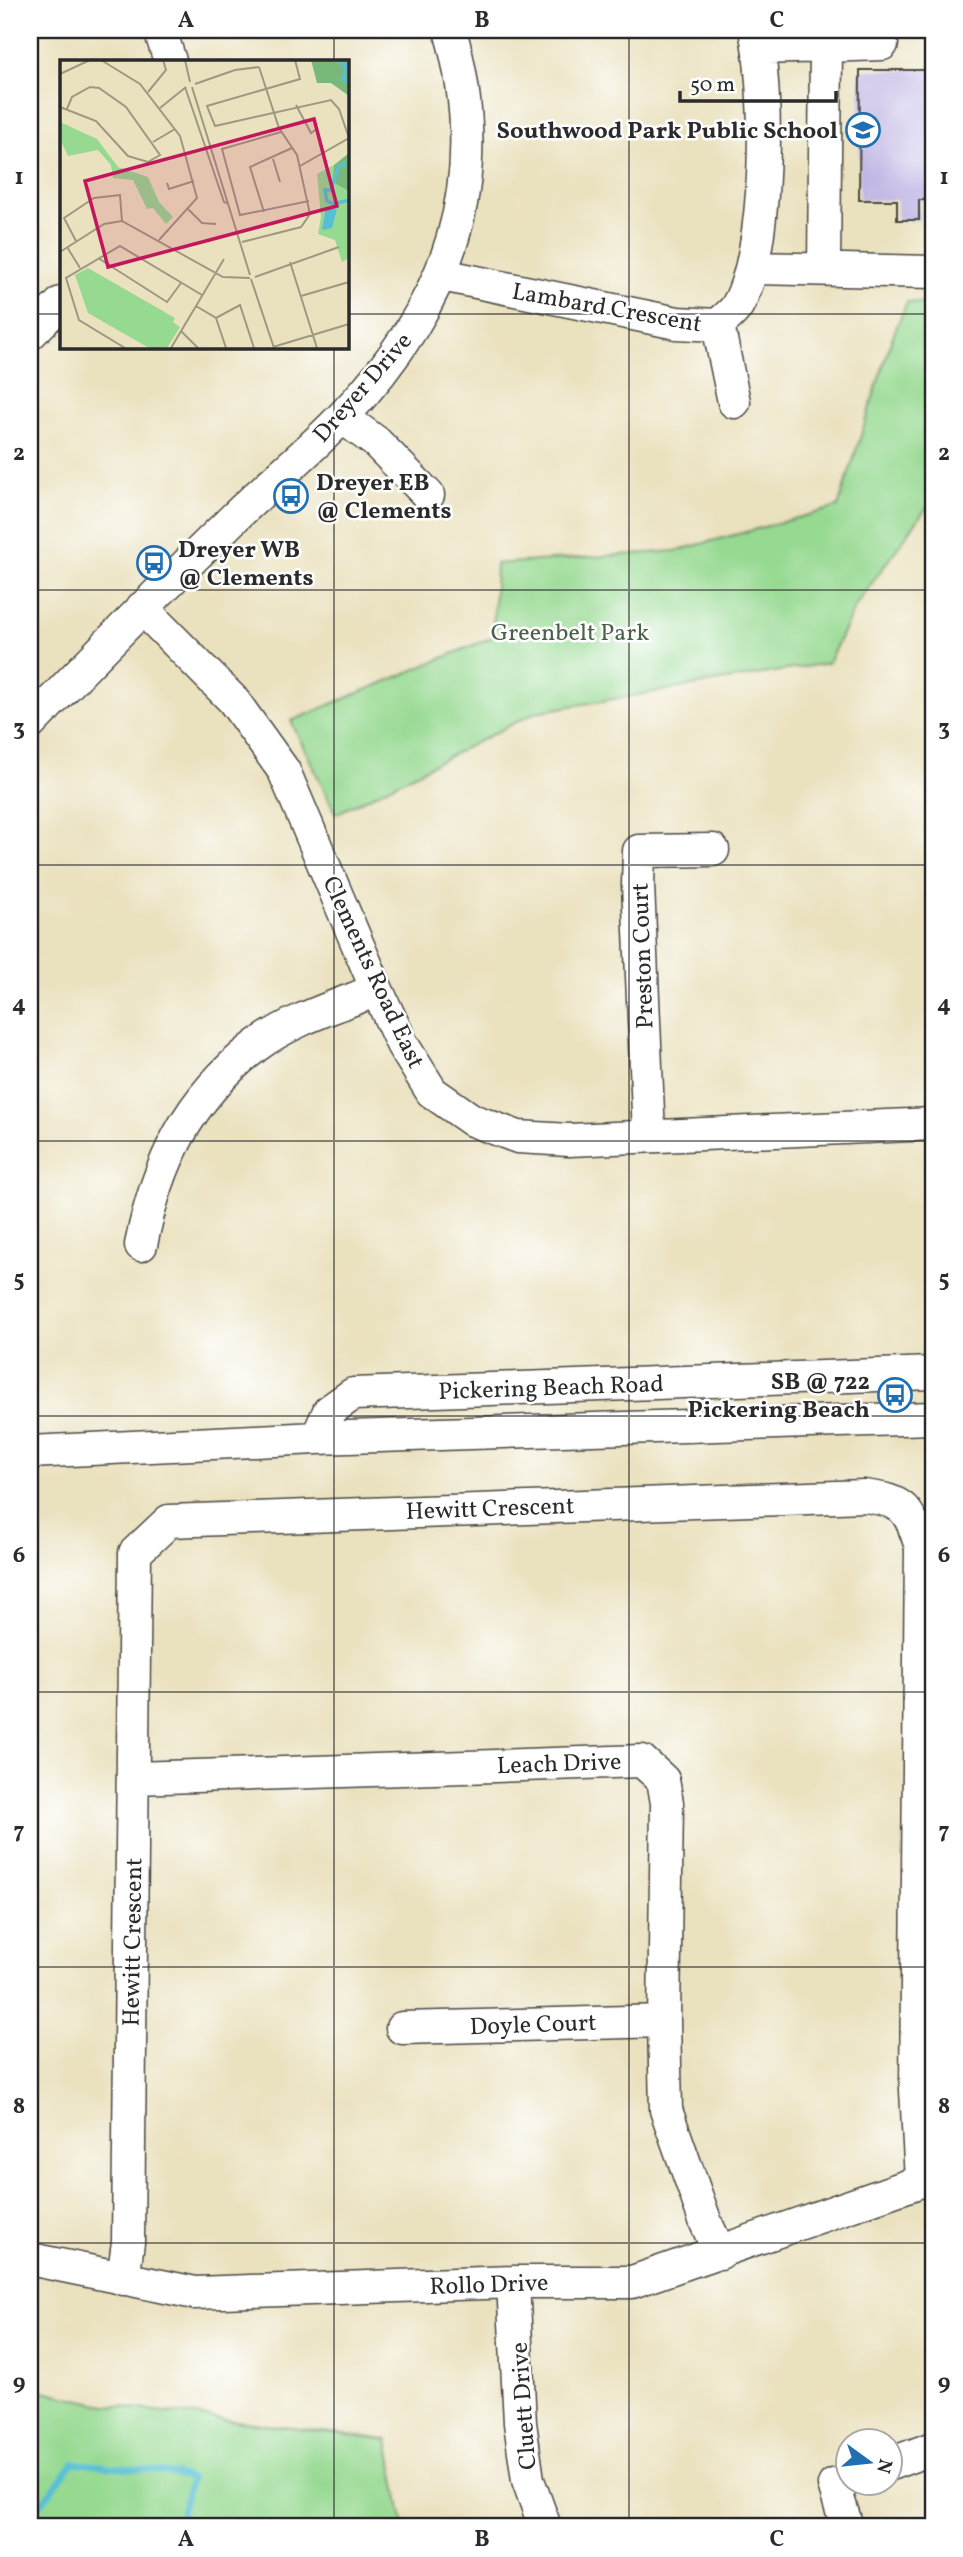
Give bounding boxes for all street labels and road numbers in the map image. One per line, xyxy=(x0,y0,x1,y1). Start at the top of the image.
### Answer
street label: Lambard Crescent xyxy=(509,276,704,342)
street label: Dreyer Drive xyxy=(306,326,421,451)
street label: Clements Road East xyxy=(313,871,432,1075)
street label: Preston Court xyxy=(624,882,664,1030)
street label: Pickering Beach Road xyxy=(438,1368,664,1410)
street label: Hewitt Crescent xyxy=(405,1490,575,1530)
street label: Leach Drive xyxy=(496,1746,622,1784)
street label: Hewitt Crescent xyxy=(116,1857,152,2027)
street label: Doyle Court xyxy=(469,2007,597,2045)
street label: Rollo Drive xyxy=(429,2267,549,2305)
street label: Cluett Drive xyxy=(504,2341,546,2471)

